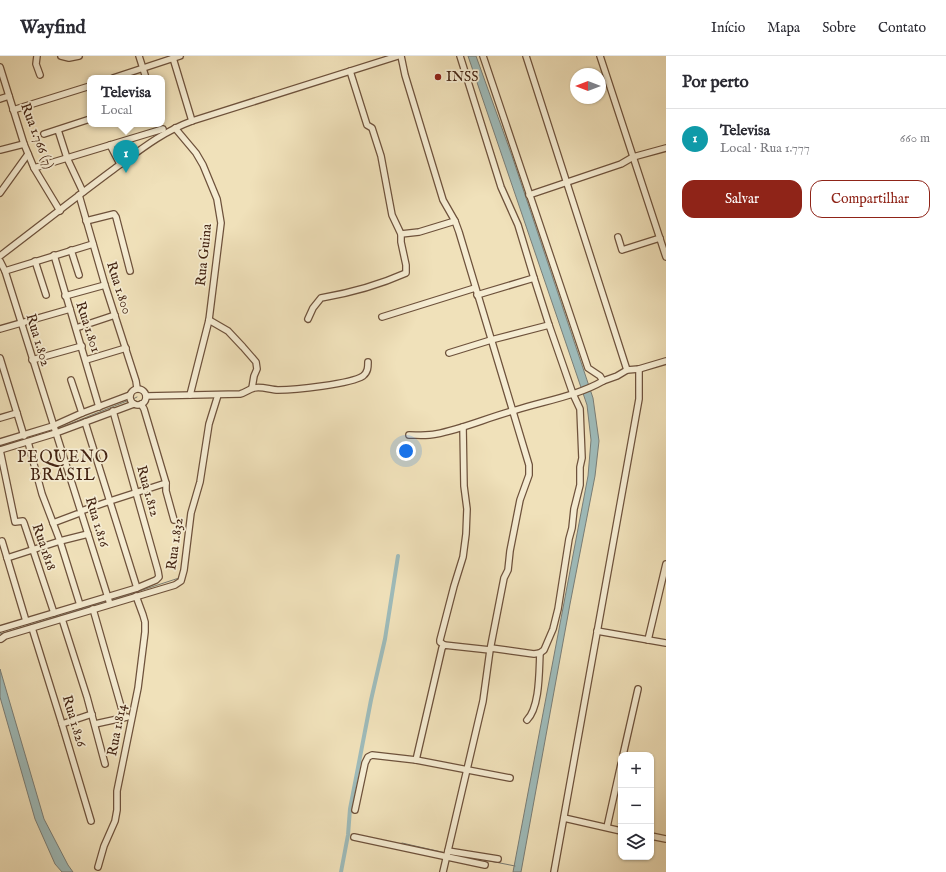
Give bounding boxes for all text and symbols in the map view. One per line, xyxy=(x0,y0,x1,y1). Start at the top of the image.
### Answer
text: Wayfind xyxy=(20,16,86,40)
text: Início xyxy=(711,19,745,37)
text: Mapa xyxy=(767,19,800,37)
text: Sobre xyxy=(822,19,856,37)
text: Contato xyxy=(878,19,926,37)
place label: INSS xyxy=(446,68,478,86)
north arrow xyxy=(570,68,606,104)
marker: INSS xyxy=(433,72,443,82)
text: Por perto xyxy=(682,72,749,93)
popup xyxy=(87,75,165,127)
text: Televisa xyxy=(101,83,151,102)
street label: Rua 1.766 (7) xyxy=(16,100,58,172)
text: Local xyxy=(101,102,132,119)
text: Televisa xyxy=(720,121,770,140)
text: 1 xyxy=(693,130,697,147)
text: 660 m xyxy=(900,130,930,147)
pin: 1 xyxy=(113,140,139,173)
text: Local · Rua 1.777 xyxy=(720,140,810,157)
button: Salvar xyxy=(682,180,802,218)
button: Compartilhar xyxy=(810,180,930,218)
street label: Rua Guina xyxy=(192,222,216,287)
street label: Rua 1.800 xyxy=(102,259,136,317)
street label: Rua 1.801 xyxy=(71,299,105,355)
street label: Rua 1.802 xyxy=(21,311,55,369)
your location xyxy=(396,441,416,461)
district label: PEQUENO BRASIL xyxy=(17,448,109,486)
street label: Rua 1.812 xyxy=(132,463,164,519)
street label: Rua 1.816 xyxy=(81,495,113,550)
street label: Rua 1.832 xyxy=(162,516,188,571)
street label: Rua 1818 xyxy=(28,521,60,573)
street label: Rua 1.826 xyxy=(58,693,91,750)
street label: Rua 1.814 xyxy=(103,702,131,758)
map controls xyxy=(618,752,654,860)
button: + xyxy=(618,752,654,788)
button: − xyxy=(618,788,654,824)
button: layers xyxy=(618,824,654,860)

